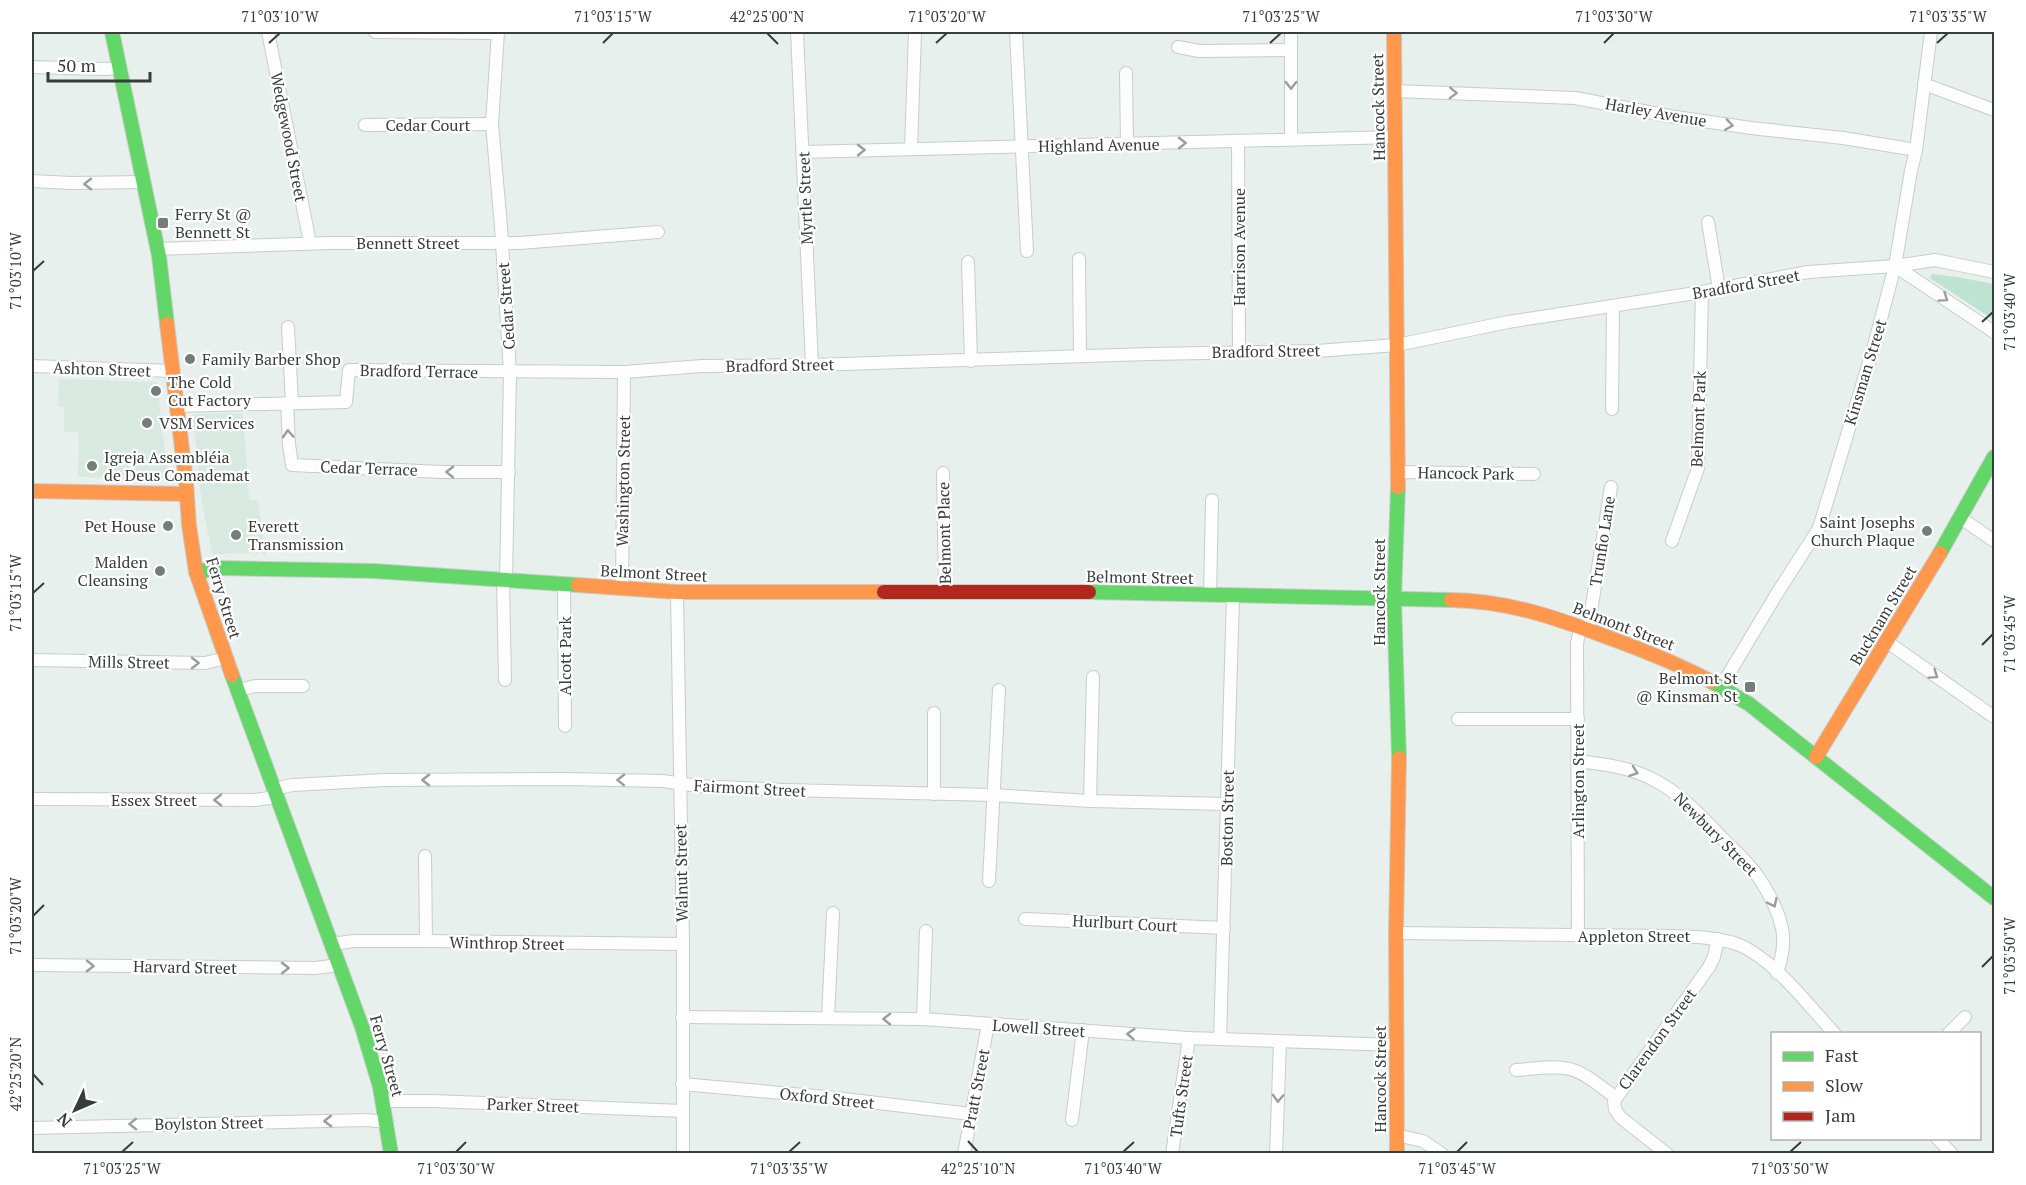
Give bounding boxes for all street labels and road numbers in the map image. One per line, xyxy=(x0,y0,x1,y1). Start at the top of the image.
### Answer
street label: Hancock Street xyxy=(1366,53,1390,161)
street label: Wedgewood Street xyxy=(266,70,312,204)
street label: Harley Avenue xyxy=(1604,92,1708,132)
street label: Cedar Court xyxy=(386,114,471,136)
street label: Highland Avenue xyxy=(1038,133,1160,157)
street label: Myrtle Street xyxy=(792,151,818,245)
street label: Harrison Avenue xyxy=(1228,188,1250,306)
street label: Bennett Street xyxy=(356,232,460,254)
street label: Cedar Street xyxy=(492,261,520,350)
street label: Bradford Street xyxy=(1691,264,1801,304)
street label: Kinsman Street xyxy=(1838,316,1892,428)
street label: Bradford Street xyxy=(1212,339,1321,363)
street label: Bradford Street xyxy=(726,353,835,377)
street label: Ashton Street xyxy=(53,356,151,382)
street label: Bradford Terrace xyxy=(360,359,478,383)
street label: Belmont Park xyxy=(1685,370,1711,468)
street label: Washington Street xyxy=(611,415,635,547)
street label: Cedar Terrace xyxy=(320,455,418,481)
street label: Hancock Park xyxy=(1417,461,1515,485)
street label: Belmont Place xyxy=(932,482,956,584)
street label: Trunfio Lane xyxy=(1584,494,1620,588)
street label: Hancock Street xyxy=(1368,538,1390,646)
street label: Ferry Street xyxy=(201,555,247,641)
street label: Belmont Street xyxy=(600,559,708,587)
street label: Bucknam Street xyxy=(1845,561,1921,669)
street label: Belmont Street xyxy=(1086,565,1194,589)
street label: Belmont Street xyxy=(1570,596,1678,656)
street label: Alcott Park xyxy=(554,616,576,696)
street label: Mills Street xyxy=(88,650,170,674)
street label: Arlington Street xyxy=(1567,723,1589,839)
street label: Boston Street xyxy=(1215,770,1239,866)
street label: Fairmont Street xyxy=(693,774,807,802)
street label: Newbury Street xyxy=(1669,787,1763,881)
street label: Essex Street xyxy=(111,789,197,811)
street label: Walnut Street xyxy=(669,824,693,922)
street label: Hurlburt Court xyxy=(1072,909,1178,937)
street label: Appleton Street xyxy=(1578,925,1690,947)
street label: Winthrop Street xyxy=(449,931,565,955)
street label: Harvard Street xyxy=(133,955,237,979)
street label: Clarendon Street xyxy=(1613,984,1701,1094)
street label: Ferry Street xyxy=(365,1013,409,1099)
street label: Lowell Street xyxy=(992,1014,1086,1042)
street label: Hancock Street xyxy=(1369,1025,1391,1133)
street label: Pratt Street xyxy=(957,1047,995,1131)
street label: Tufts Street xyxy=(1164,1053,1198,1139)
street label: Oxford Street xyxy=(778,1082,876,1114)
street label: Parker Street xyxy=(486,1092,580,1118)
street label: Boylston Street xyxy=(154,1111,264,1135)

